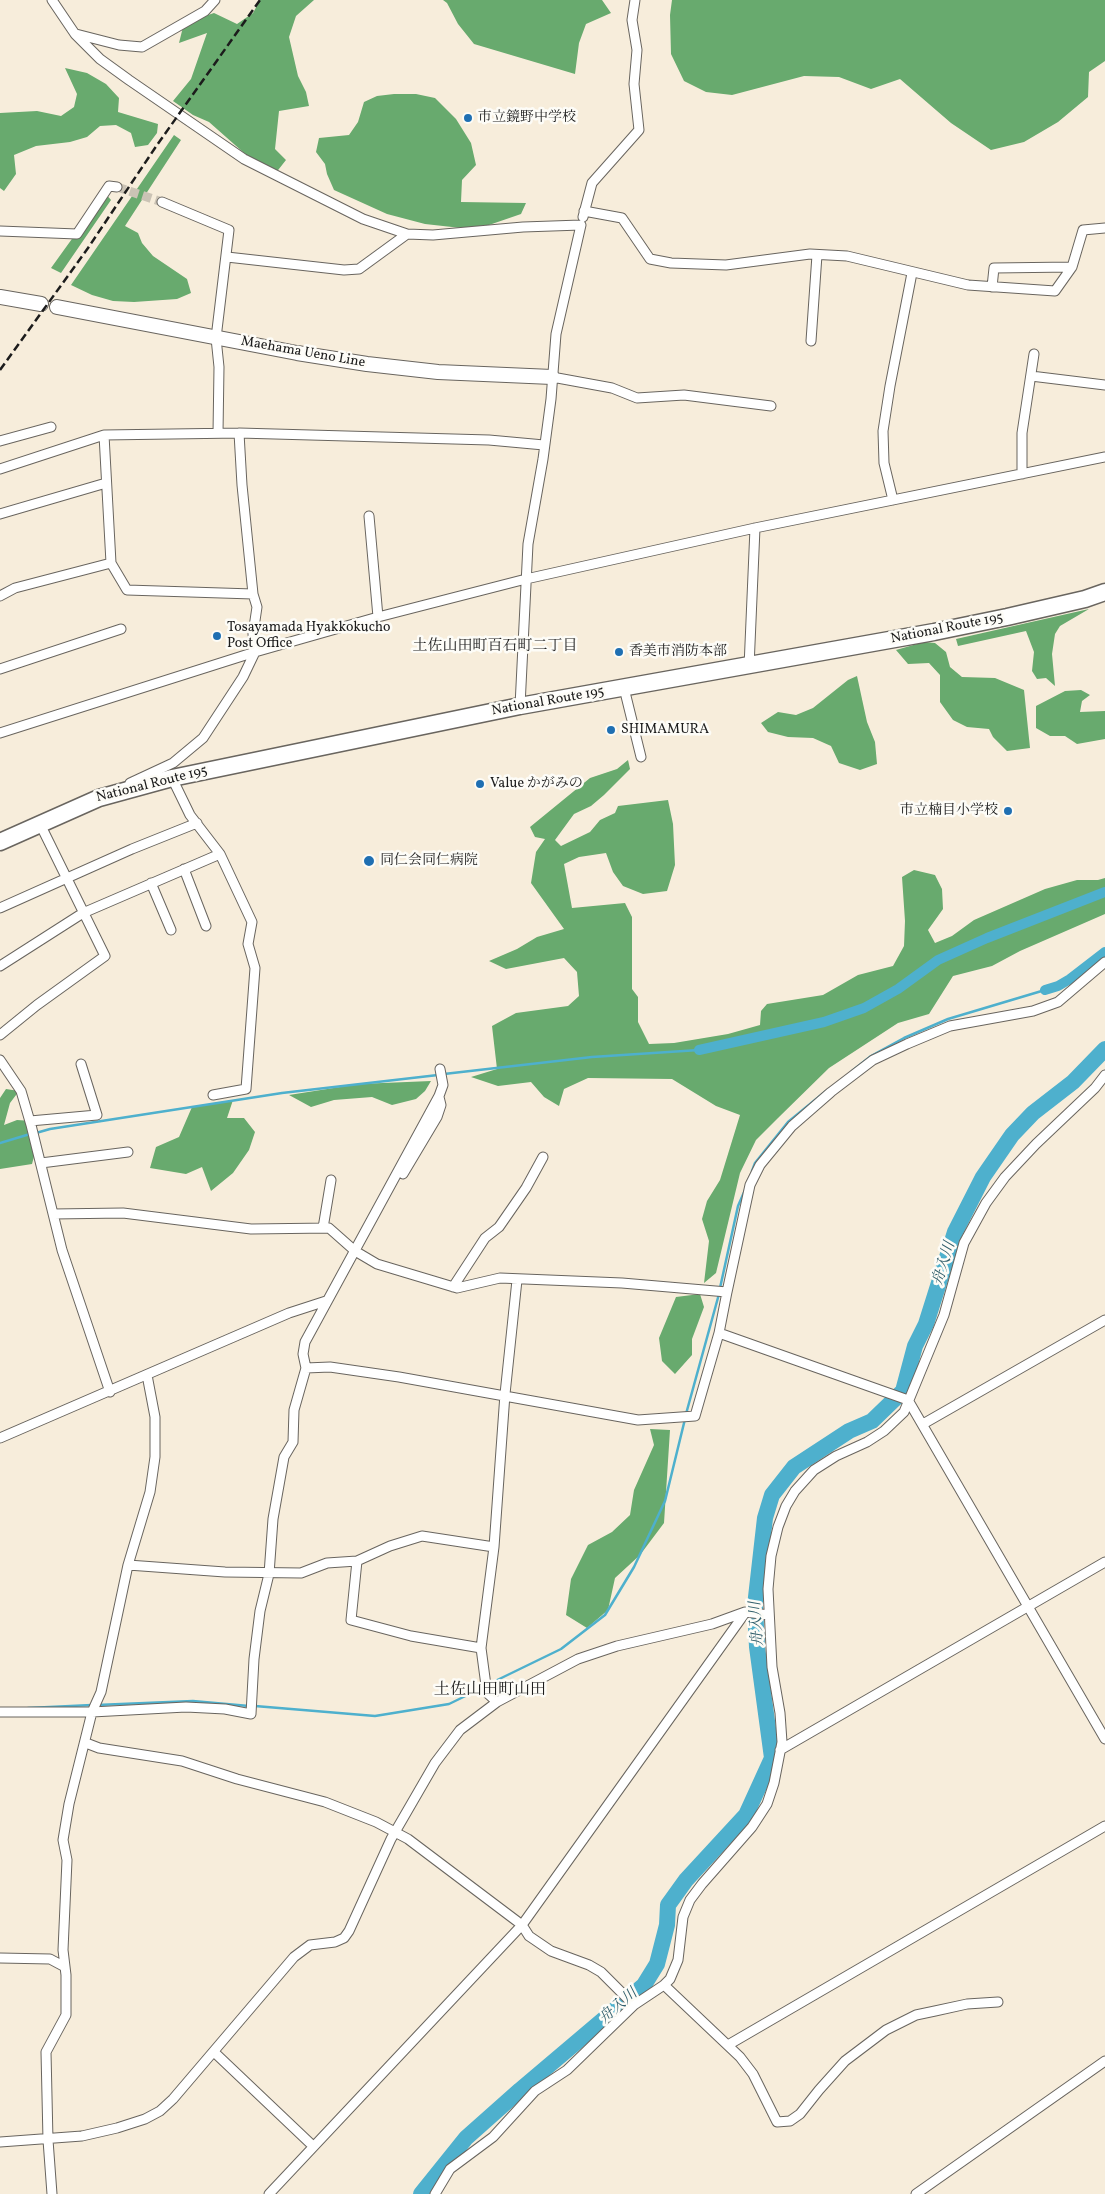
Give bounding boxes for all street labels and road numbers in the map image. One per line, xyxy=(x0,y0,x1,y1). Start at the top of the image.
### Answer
street label: Maehama Ueno Line xyxy=(240,334,366,372)
street label: National Route 195 xyxy=(889,610,1005,648)
street label: National Route 195 xyxy=(490,684,606,720)
street label: National Route 195 xyxy=(95,763,209,807)

